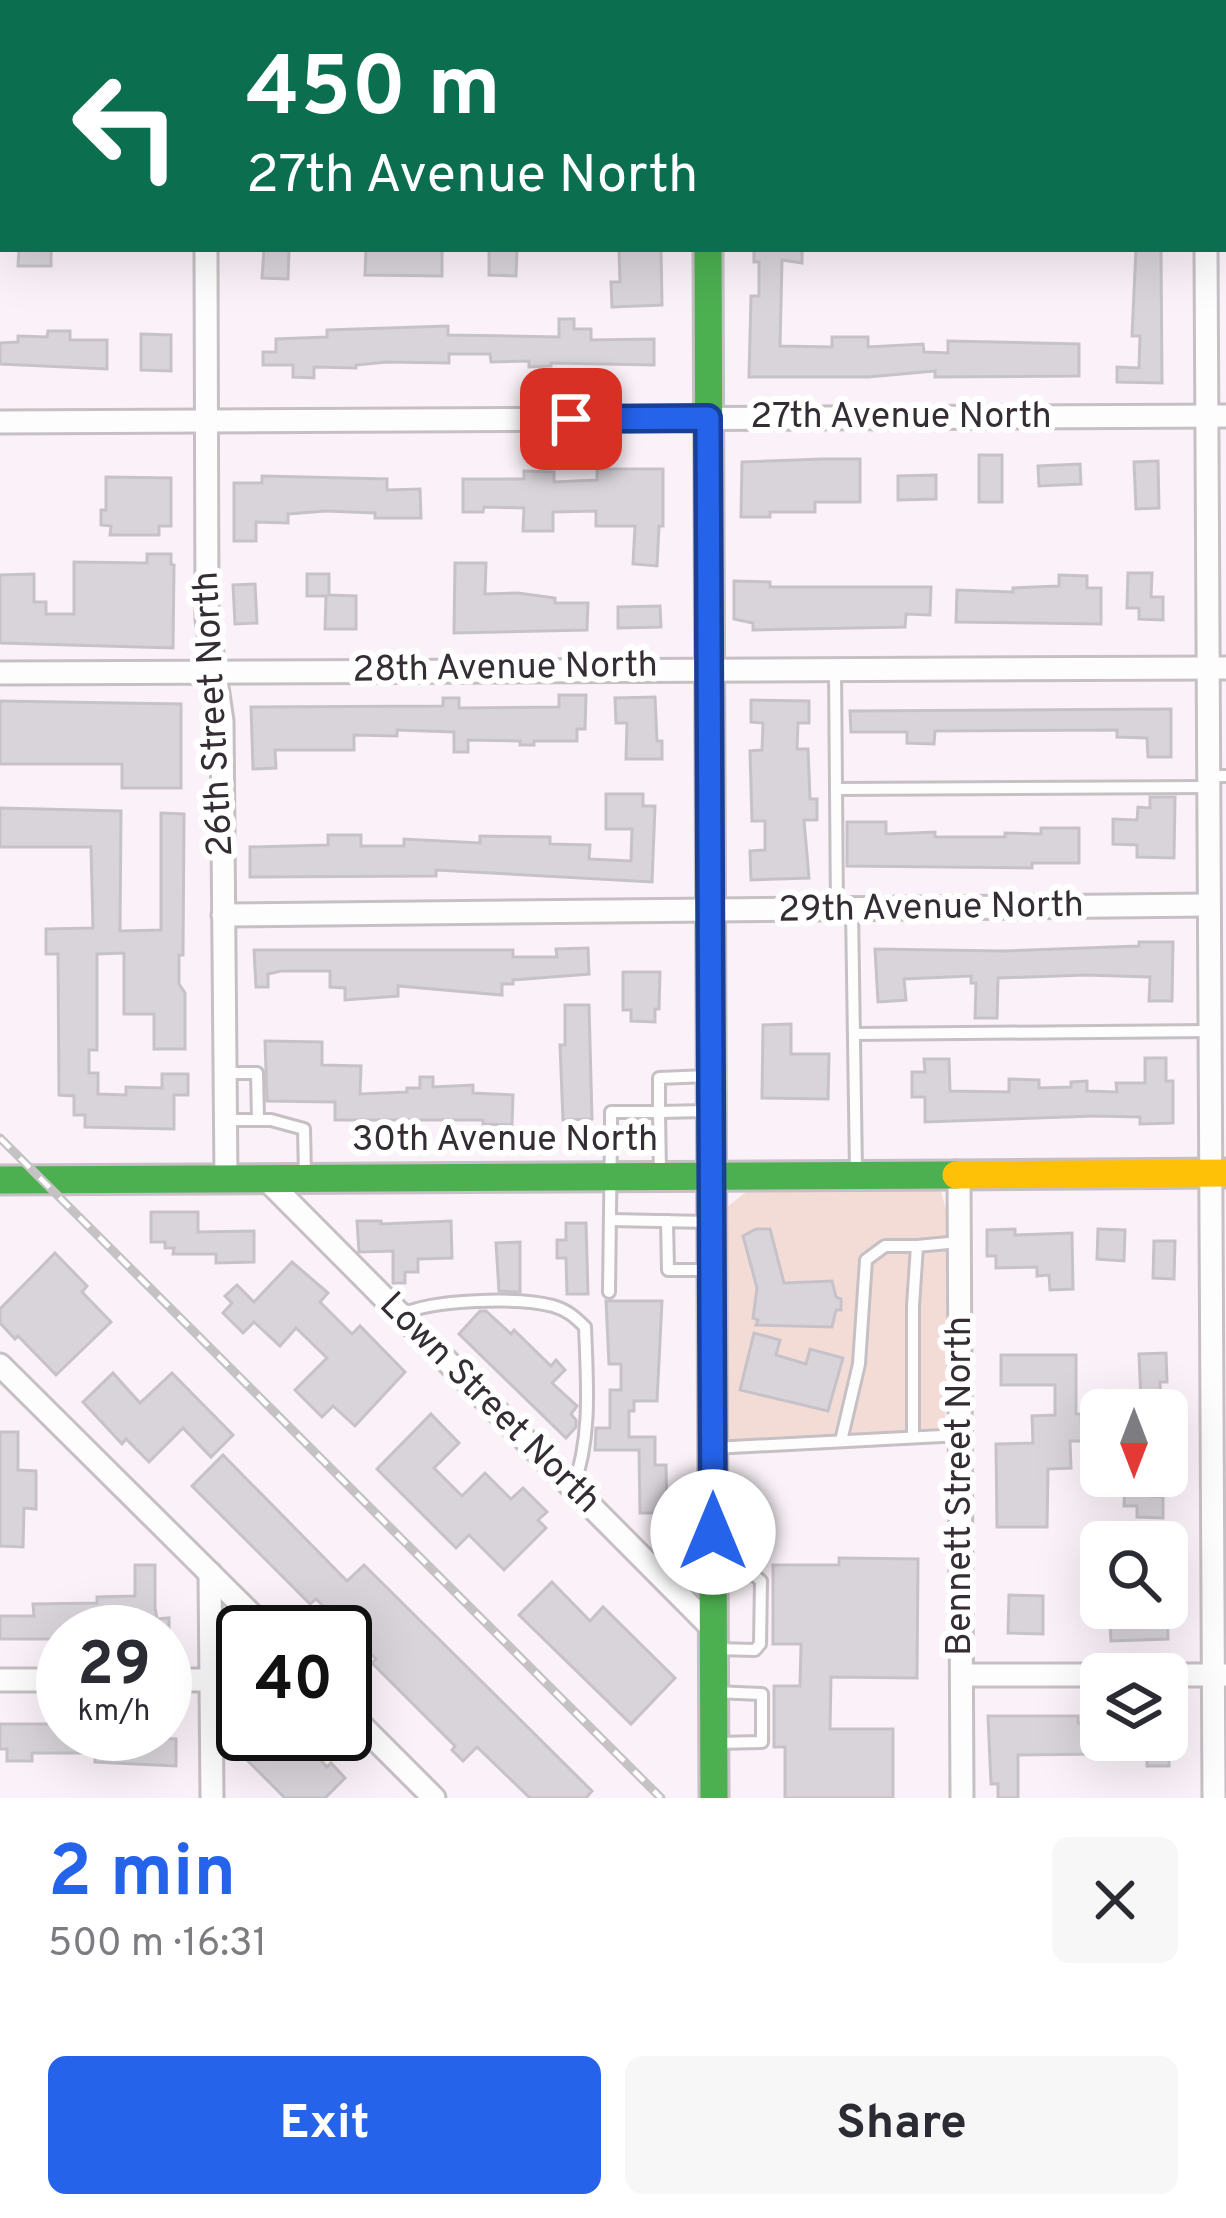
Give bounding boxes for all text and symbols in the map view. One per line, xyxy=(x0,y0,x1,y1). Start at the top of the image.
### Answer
text: 450 m xyxy=(246,39,501,145)
icon: left xyxy=(48,48,204,204)
text: 27th Avenue North xyxy=(246,143,698,212)
pin xyxy=(520,368,622,470)
icon: arrive xyxy=(538,386,604,452)
street label: 27th Avenue North xyxy=(750,395,1052,441)
street label: 26th Street North xyxy=(185,570,245,858)
street label: 28th Avenue North xyxy=(352,643,658,695)
street label: 29th Avenue North xyxy=(778,883,1084,935)
street label: 30th Avenue North xyxy=(352,1118,658,1164)
street label: Lown Street North xyxy=(368,1283,610,1525)
street label: Bennett Street North xyxy=(938,1316,984,1656)
north arrow xyxy=(1080,1389,1188,1497)
map controls xyxy=(1080,1389,1188,1761)
position arrow xyxy=(650,1469,776,1595)
button: search xyxy=(1080,1521,1188,1629)
speed limit sign: 40 xyxy=(216,1605,372,1761)
text: 29 xyxy=(77,1630,151,1706)
button: layers xyxy=(1080,1653,1188,1761)
text: km/h xyxy=(78,1694,150,1731)
text: 2 min xyxy=(48,1830,236,1922)
button: close xyxy=(1052,1837,1178,1963)
text: 500 m · 16:31 xyxy=(48,1921,267,1970)
button: Exit xyxy=(48,2056,601,2194)
button: Share xyxy=(625,2056,1178,2194)

